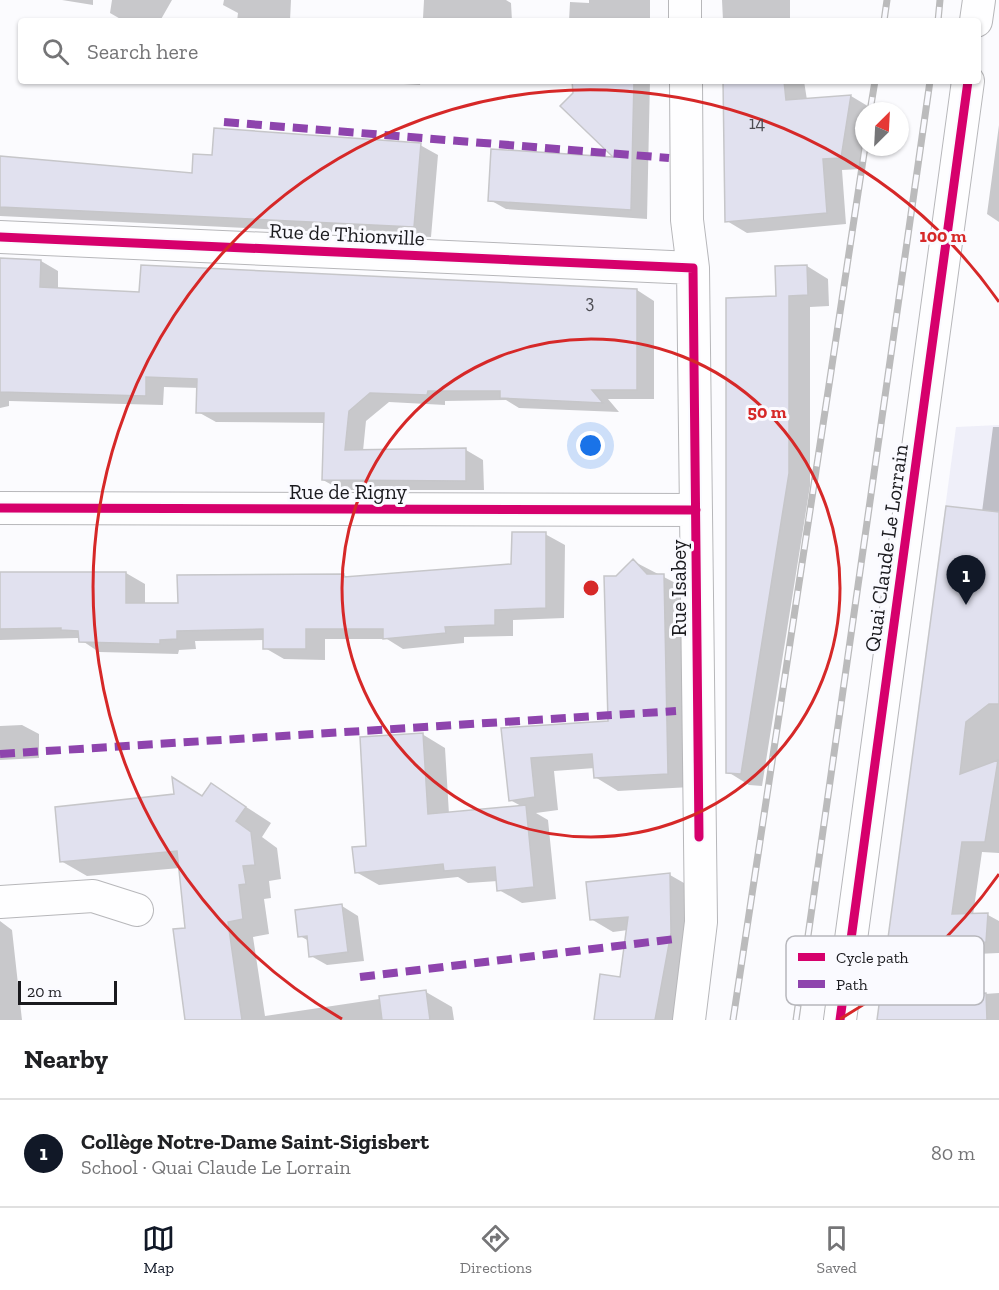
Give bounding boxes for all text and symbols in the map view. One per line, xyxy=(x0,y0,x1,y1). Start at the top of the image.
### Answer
search box xyxy=(18,18,981,84)
icon: search xyxy=(39,35,72,68)
text: Search here xyxy=(87,38,198,65)
north arrow xyxy=(855,102,909,156)
house number: 14 xyxy=(749,112,766,134)
street label: Rue de Thionville xyxy=(269,217,426,251)
text: 100 m xyxy=(919,225,967,247)
house number: 3 xyxy=(586,291,595,313)
text: 50 m xyxy=(748,401,787,423)
your location xyxy=(576,431,605,460)
street label: Quai Claude Le Lorrain xyxy=(859,443,913,653)
street label: Rue de Rigny xyxy=(289,479,407,504)
street label: Rue Isabey xyxy=(666,539,691,636)
pin: 1 xyxy=(946,556,986,605)
centre of rings xyxy=(581,578,601,598)
legend xyxy=(786,936,984,1005)
text: Cycle path xyxy=(836,948,909,967)
text: Path xyxy=(836,975,868,994)
scale bar xyxy=(18,978,117,1006)
text: 20 m xyxy=(27,982,62,1001)
text: Nearby xyxy=(24,1043,108,1075)
text: Collège Notre-Dame Saint-Sigisbert xyxy=(81,1128,429,1155)
text: 1 xyxy=(39,1141,48,1165)
text: 80 m xyxy=(931,1141,975,1165)
text: School · Quai Claude Le Lorrain xyxy=(81,1155,351,1179)
tab: Map xyxy=(142,1222,175,1277)
tab: Directions xyxy=(460,1222,532,1277)
tab: Saved xyxy=(817,1222,857,1277)

